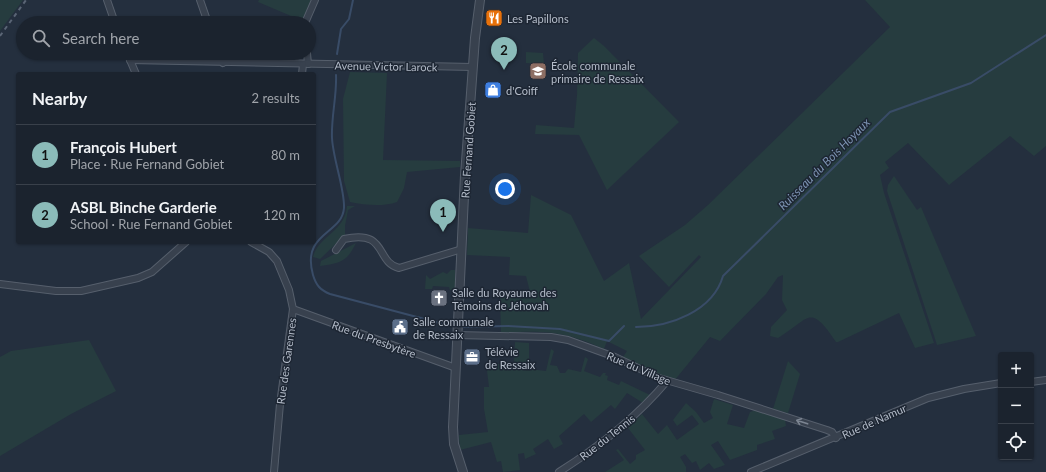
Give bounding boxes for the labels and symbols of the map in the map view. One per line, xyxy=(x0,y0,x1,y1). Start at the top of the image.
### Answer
restaurant icon: Les Papillons xyxy=(484,8,504,28)
place label: Les Papillons xyxy=(507,12,569,25)
pin: 2 xyxy=(491,37,517,70)
street label: Avenue Victor Larock xyxy=(334,59,438,73)
place label: École communale primaire de Ressaix xyxy=(551,59,644,85)
school or university icon: École communale primaire de Ressaix xyxy=(528,61,548,81)
shop icon: d'Coiff xyxy=(483,80,503,100)
place label: d'Coiff xyxy=(506,84,539,97)
street label: Rue Fernand Gobiet xyxy=(458,101,478,199)
water label: Ruisseau du Bois Hoyaux xyxy=(775,115,873,213)
your location xyxy=(495,179,515,199)
pin: 1 xyxy=(430,199,456,232)
place label: Salle du Royaume des Témoins de Jéhovah xyxy=(452,286,557,312)
church icon: Salle du Royaume des Témoins de Jéhovah xyxy=(429,288,449,308)
place label: Salle communale de Ressaix xyxy=(413,315,494,341)
street label: Rue des Garennes xyxy=(274,317,299,405)
public building icon: Salle communale de Ressaix xyxy=(390,317,410,337)
street label: Rue du Presbytère xyxy=(330,318,418,360)
place label: Télévie de Ressaix xyxy=(485,345,536,371)
office icon: Télévie de Ressaix xyxy=(462,347,482,367)
street label: Rue du Village xyxy=(605,349,673,387)
street label: Rue de Namur xyxy=(840,401,908,441)
street label: Rue du Tennis xyxy=(577,411,638,463)
one-way arrow xyxy=(795,418,808,425)

